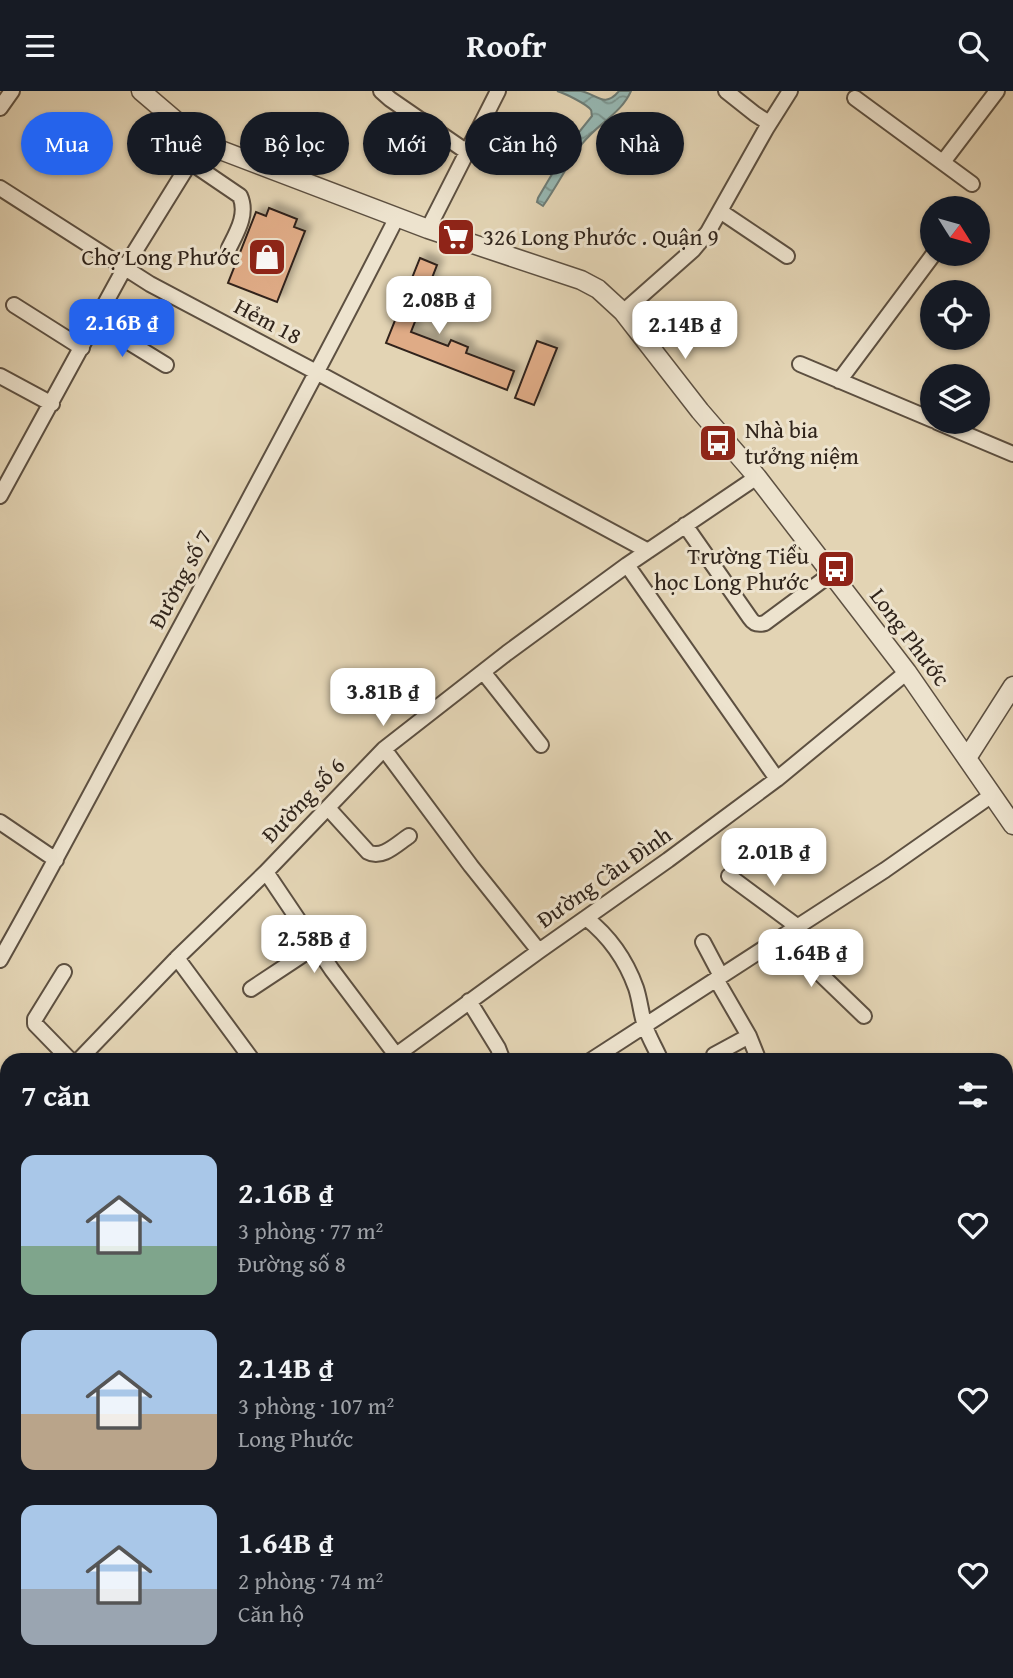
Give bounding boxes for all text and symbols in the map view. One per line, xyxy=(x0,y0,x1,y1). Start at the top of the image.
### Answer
text: Roofr xyxy=(467,22,546,69)
icon: menu xyxy=(21,27,59,65)
icon: search xyxy=(954,27,992,65)
chip: Mua xyxy=(21,112,113,175)
chip: Thuê xyxy=(127,112,226,175)
chip: Bộ lọc xyxy=(240,112,349,175)
chip: Mới xyxy=(363,112,451,175)
chip: Căn hộ xyxy=(465,112,582,175)
chip: Nhà xyxy=(596,112,684,175)
north arrow xyxy=(920,196,990,266)
map controls xyxy=(920,196,990,434)
supermarket icon: 326 Long Phước . Quận 9 xyxy=(435,216,477,258)
place label: 326 Long Phước . Quận 9 xyxy=(483,220,719,253)
shop icon: Chợ Long Phước xyxy=(246,236,288,278)
place label: Chợ Long Phước xyxy=(82,240,240,273)
pin: 2.08B ₫ xyxy=(374,277,504,336)
button: locate xyxy=(920,280,990,350)
text: 2.08B ₫ xyxy=(402,282,476,315)
street label: Hẻm 18 xyxy=(229,289,308,352)
pin: 2.16B ₫ xyxy=(57,299,187,359)
pin: 2.14B ₫ xyxy=(620,301,750,361)
text: 2.16B ₫ xyxy=(85,305,159,338)
text: 2.14B ₫ xyxy=(648,307,722,340)
button: layers xyxy=(920,364,990,434)
place label: Nhà bia tưởng niệm xyxy=(745,413,859,472)
bus stop icon: Nhà bia tưởng niệm xyxy=(697,422,739,464)
street label: Đường số 7 xyxy=(140,523,219,634)
place label: Trường Tiểu học Long Phước xyxy=(654,539,810,598)
bus stop icon: Trường Tiểu học Long Phước xyxy=(815,548,857,590)
street label: Long Phước xyxy=(863,581,958,693)
pin: 3.81B ₫ xyxy=(318,669,448,728)
text: 3.81B ₫ xyxy=(346,674,420,707)
street label: Đường số 6 xyxy=(253,749,352,850)
street label: Đường Cầu Đình xyxy=(530,818,678,935)
pin: 2.01B ₫ xyxy=(709,829,839,888)
text: 2.01B ₫ xyxy=(737,834,811,867)
pin: 2.58B ₫ xyxy=(249,915,379,975)
text: 2.58B ₫ xyxy=(277,921,351,954)
pin: 1.64B ₫ xyxy=(746,929,876,989)
text: 1.64B ₫ xyxy=(774,935,848,968)
text: 7 căn xyxy=(21,1073,90,1117)
icon: filters xyxy=(954,1076,992,1114)
text: 2.16B ₫ xyxy=(238,1170,334,1214)
icon: home xyxy=(77,1183,161,1267)
icon: heart xyxy=(954,1206,992,1244)
text: 3 phòng · 77 m² xyxy=(238,1214,383,1247)
text: Đường số 8 xyxy=(238,1247,346,1280)
text: 2.14B ₫ xyxy=(238,1345,334,1389)
icon: home xyxy=(77,1358,161,1442)
icon: heart xyxy=(954,1381,992,1419)
text: 3 phòng · 107 m² xyxy=(238,1389,394,1422)
text: Long Phước xyxy=(238,1422,353,1455)
text: 1.64B ₫ xyxy=(238,1520,334,1564)
icon: home xyxy=(77,1533,161,1617)
icon: heart xyxy=(954,1556,992,1594)
text: 2 phòng · 74 m² xyxy=(238,1564,383,1597)
text: Căn hộ xyxy=(238,1597,304,1630)

